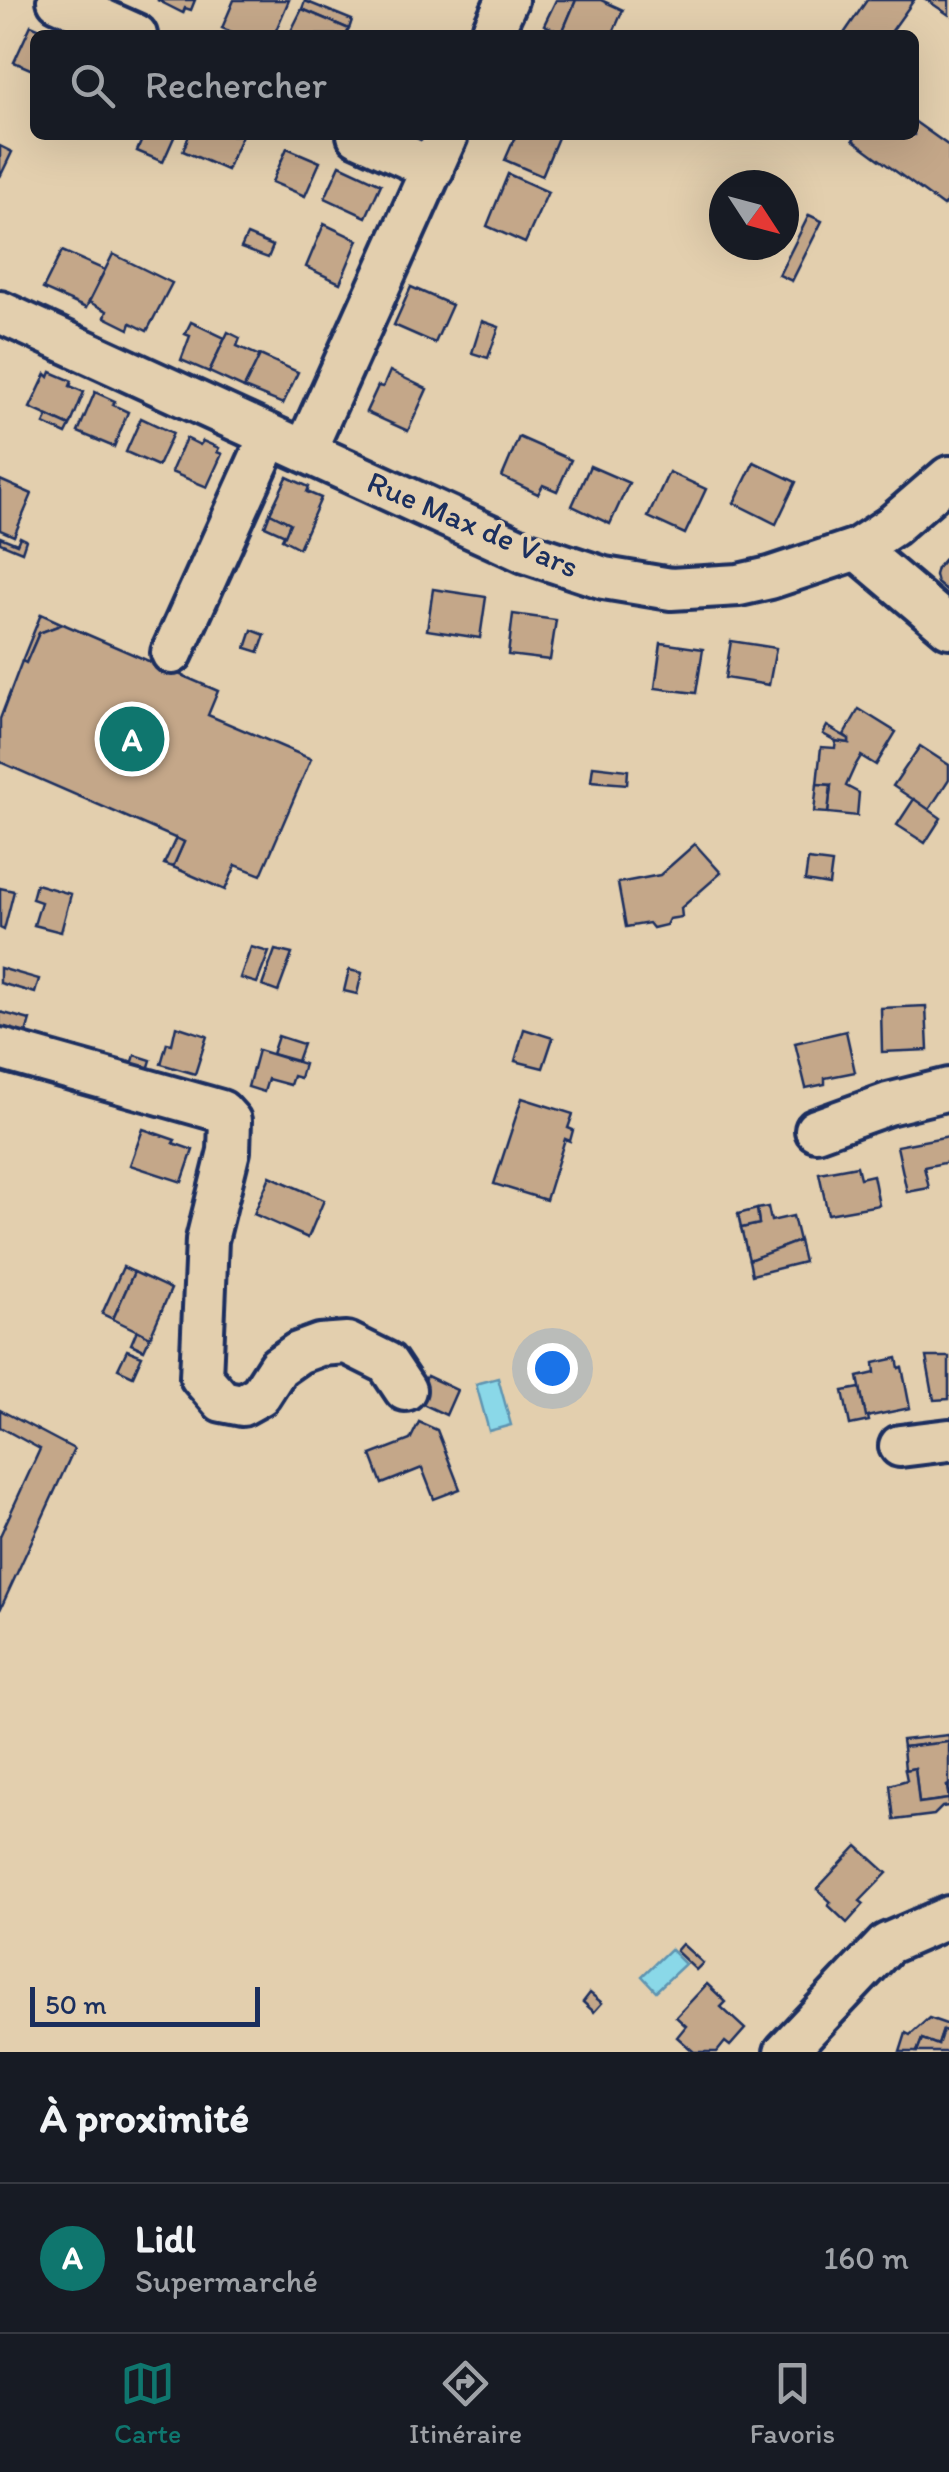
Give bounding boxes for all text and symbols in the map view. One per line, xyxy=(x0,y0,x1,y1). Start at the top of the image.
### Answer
search box xyxy=(30,30,919,140)
icon: search xyxy=(65,58,120,113)
text: Rechercher xyxy=(145,62,327,108)
north arrow xyxy=(709,170,799,260)
street label: Rue Max de Vars xyxy=(362,462,584,586)
pin: A xyxy=(100,702,164,776)
your location xyxy=(527,1343,578,1394)
scale bar xyxy=(30,1982,260,2026)
text: 50 m xyxy=(45,1987,107,2021)
text: À proximité xyxy=(40,2092,249,2143)
text: Lidl xyxy=(135,2216,196,2262)
text: A xyxy=(62,2239,83,2277)
text: 160 m xyxy=(823,2239,909,2277)
text: Supermarché xyxy=(135,2262,318,2300)
tab: Carte xyxy=(114,2356,181,2450)
tab: Itinéraire xyxy=(409,2356,522,2450)
tab: Favoris xyxy=(750,2356,835,2450)

